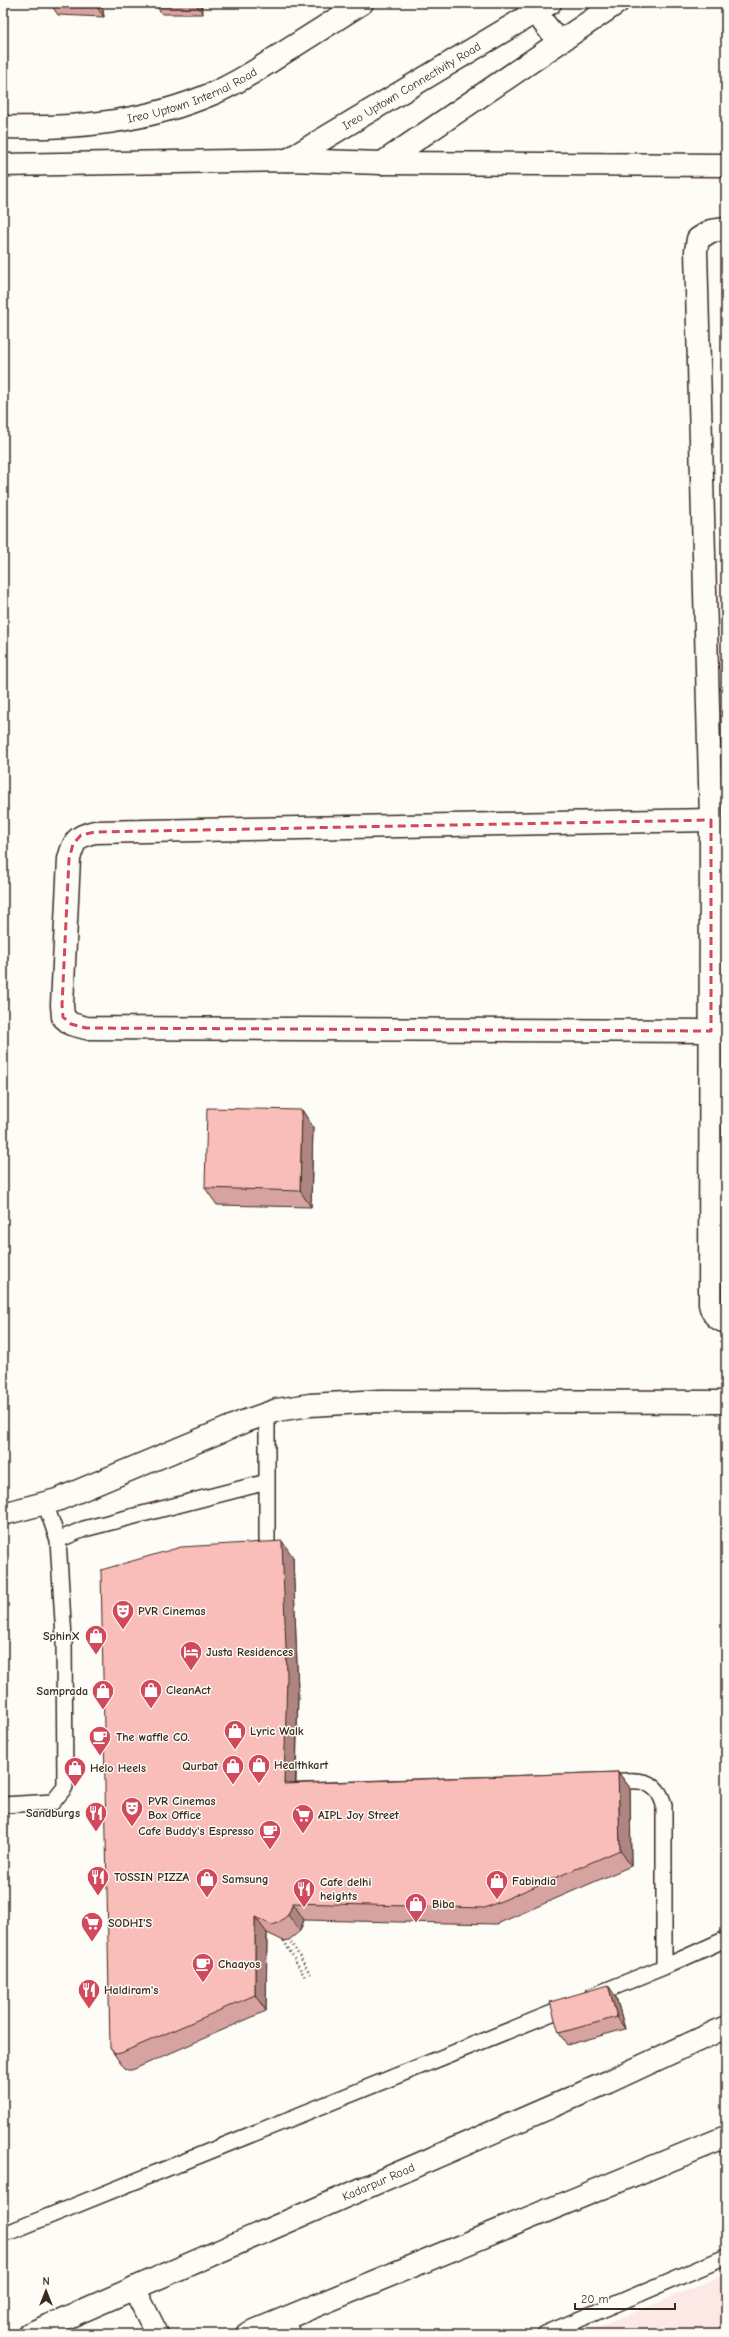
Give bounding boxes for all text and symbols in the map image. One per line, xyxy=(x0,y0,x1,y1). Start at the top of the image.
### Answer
street label: Ireo Uptown Connectivity Road xyxy=(340,39,483,133)
street label: Ireo Uptown Internal Road xyxy=(126,65,260,126)
theatre icon: PVR Cinemas xyxy=(110,1598,136,1631)
place label: PVR Cinemas xyxy=(138,1604,206,1618)
shop icon: SphinX xyxy=(83,1623,109,1656)
place label: SphinX xyxy=(43,1629,80,1643)
hotel icon: Justa Residences xyxy=(178,1639,204,1672)
place label: Justa Residences xyxy=(206,1645,293,1659)
shop icon: CleanAct xyxy=(138,1677,164,1710)
shop icon: Samprada xyxy=(90,1678,116,1711)
place label: CleanAct xyxy=(166,1683,212,1697)
place label: Samprada xyxy=(37,1684,88,1698)
shop icon: Lyric Walk xyxy=(222,1718,248,1751)
cafe icon: The waffle CO. xyxy=(87,1724,113,1757)
place label: Lyric Walk xyxy=(250,1724,304,1738)
place label: The waffle CO. xyxy=(116,1730,190,1744)
shop icon: Healthkart xyxy=(246,1752,272,1785)
shop icon: Qurbat xyxy=(220,1753,246,1786)
shop icon: Helo Heels xyxy=(62,1755,88,1788)
place label: Healthkart xyxy=(274,1758,329,1772)
place label: Qurbat xyxy=(182,1759,219,1773)
place label: Helo Heels xyxy=(90,1761,146,1775)
place label: PVR Cinemas Box Office xyxy=(148,1794,216,1822)
theatre icon: PVR Cinemas Box Office xyxy=(119,1795,145,1828)
restaurant icon: Sandburgs xyxy=(83,1800,109,1833)
supermarket icon: AIPL Joy Street xyxy=(290,1802,316,1835)
place label: Sandburgs xyxy=(26,1806,80,1820)
place label: AIPL Joy Street xyxy=(318,1808,400,1822)
cafe icon: Cafe Buddy's Espresso xyxy=(257,1818,283,1851)
place label: Cafe Buddy's Espresso xyxy=(138,1824,254,1838)
restaurant icon: TOSSIN PIZZA xyxy=(85,1864,111,1897)
shop icon: Samsung xyxy=(194,1866,220,1899)
shop icon: Fabindia xyxy=(484,1868,510,1901)
place label: TOSSIN PIZZA xyxy=(114,1870,190,1884)
place label: Samsung xyxy=(222,1872,269,1886)
place label: Fabindia xyxy=(512,1874,556,1888)
place label: Cafe delhi heights xyxy=(320,1875,371,1903)
restaurant icon: Cafe delhi heights xyxy=(291,1876,317,1909)
shop icon: Biba xyxy=(403,1891,429,1924)
place label: Biba xyxy=(432,1897,455,1911)
supermarket icon: SODHI'S xyxy=(79,1910,105,1943)
place label: SODHI'S xyxy=(108,1916,153,1930)
cafe icon: Chaayos xyxy=(190,1951,216,1984)
place label: Chaayos xyxy=(218,1957,260,1971)
restaurant icon: Haldiram's xyxy=(76,1977,102,2010)
place label: Haldiram's xyxy=(104,1983,158,1997)
street label: Kadarpur Road xyxy=(340,2160,417,2204)
north arrow xyxy=(26,2271,66,2311)
text: N xyxy=(42,2275,50,2288)
scale bar xyxy=(575,2285,675,2311)
text: 20 m xyxy=(581,2292,609,2306)

